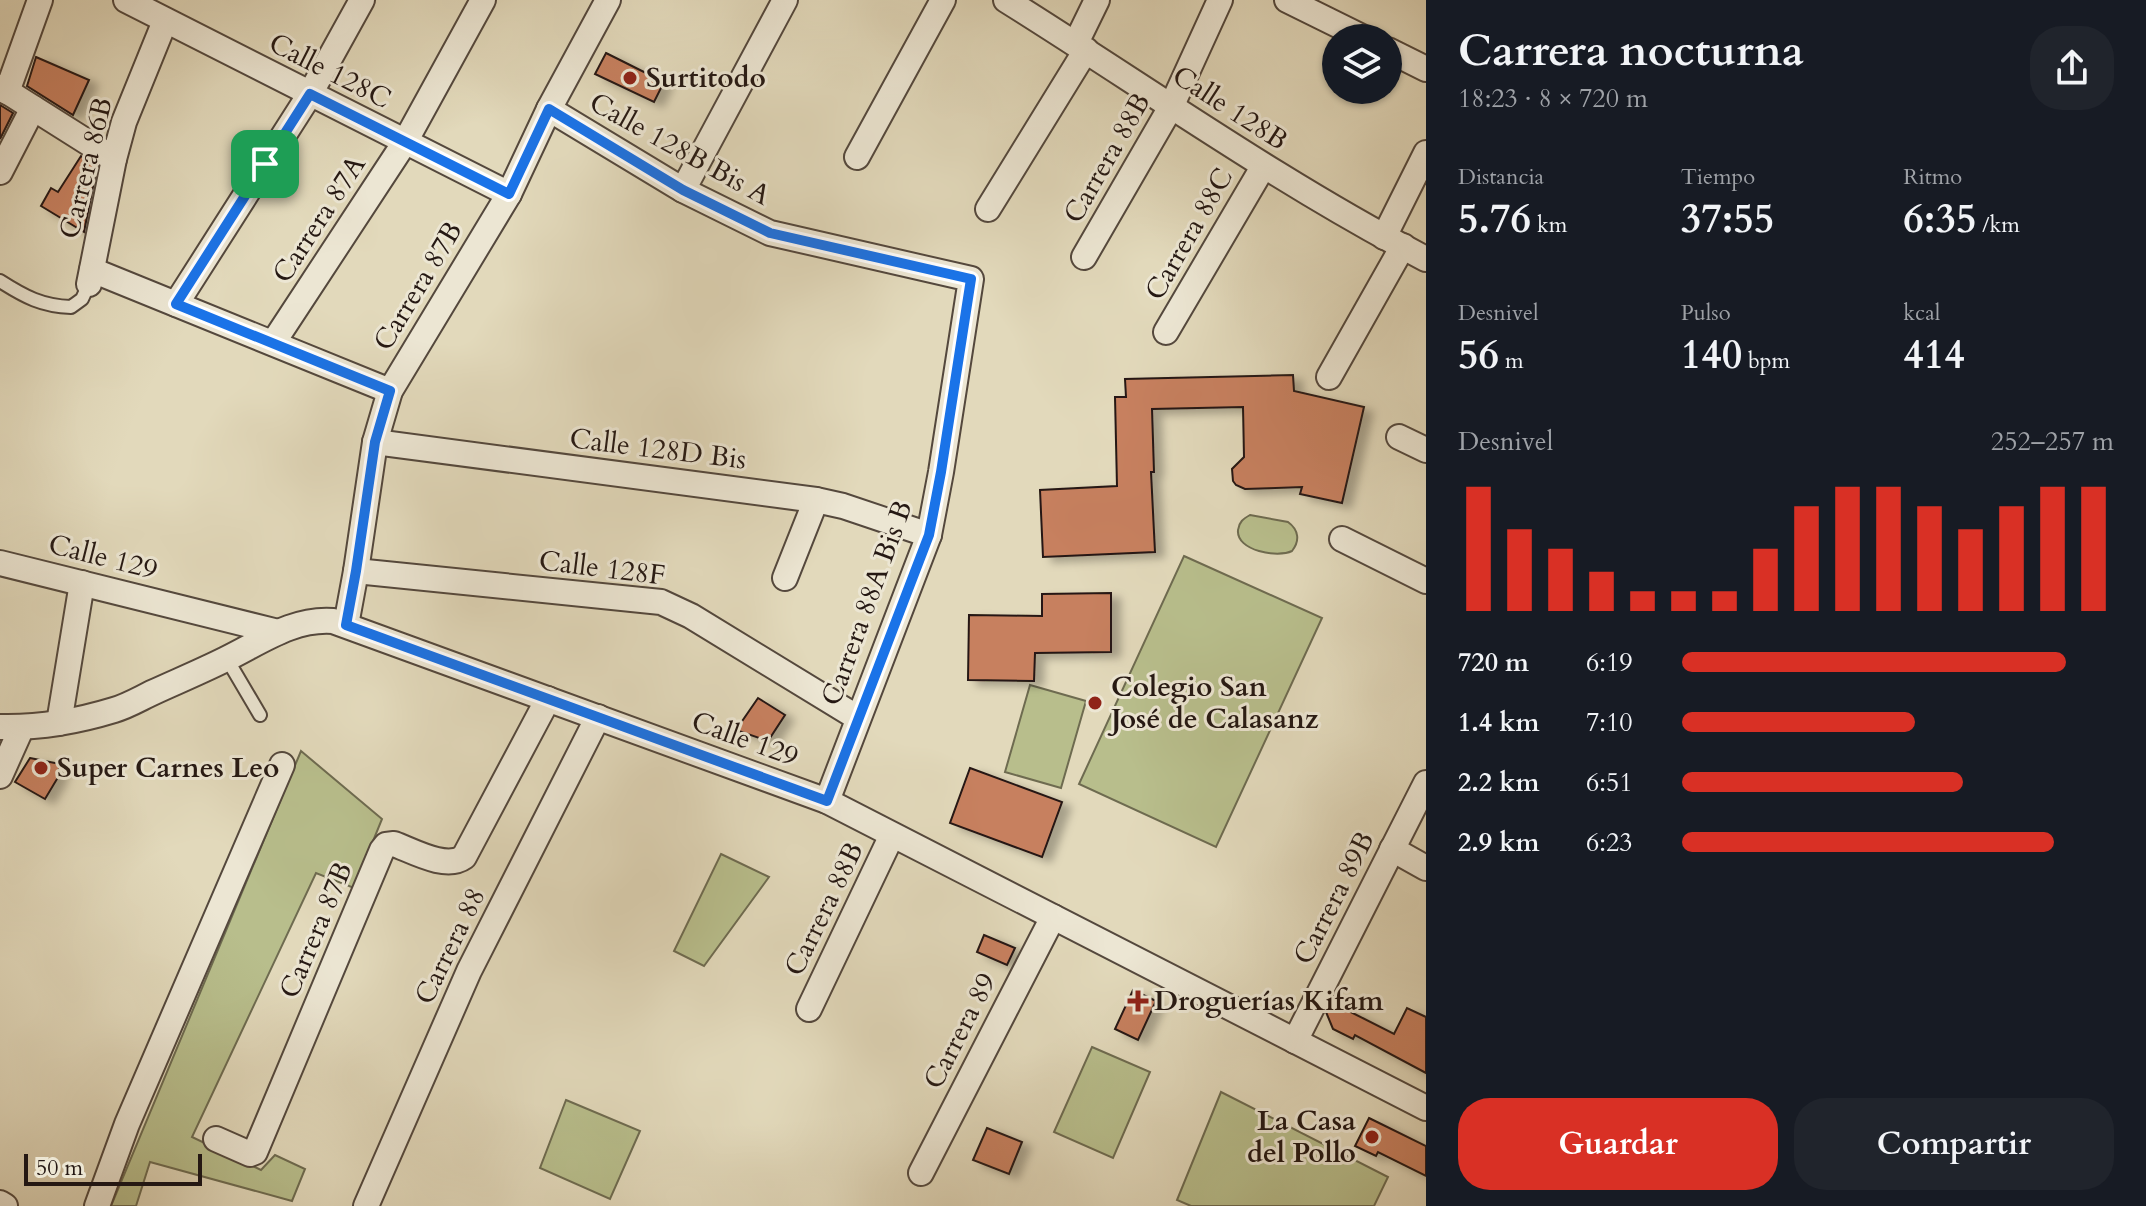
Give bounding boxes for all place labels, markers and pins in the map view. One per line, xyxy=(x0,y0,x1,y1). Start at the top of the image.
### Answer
place label: Surtitodo xyxy=(646,59,766,97)
marker: Surtitodo xyxy=(621,69,639,87)
pin xyxy=(231,130,299,198)
place label: Colegio San José de Calasanz xyxy=(1107,668,1319,738)
marker: Colegio San José de Calasanz xyxy=(1086,694,1104,712)
place label: Super Carnes Leo xyxy=(57,749,279,787)
marker: Super Carnes Leo xyxy=(32,759,50,777)
place label: Droguerías Kifam xyxy=(1154,982,1384,1020)
marker: Droguerías Kifam xyxy=(1129,992,1147,1010)
place label: La Casa del Pollo xyxy=(1247,1102,1356,1172)
marker: La Casa del Pollo xyxy=(1363,1128,1381,1146)

